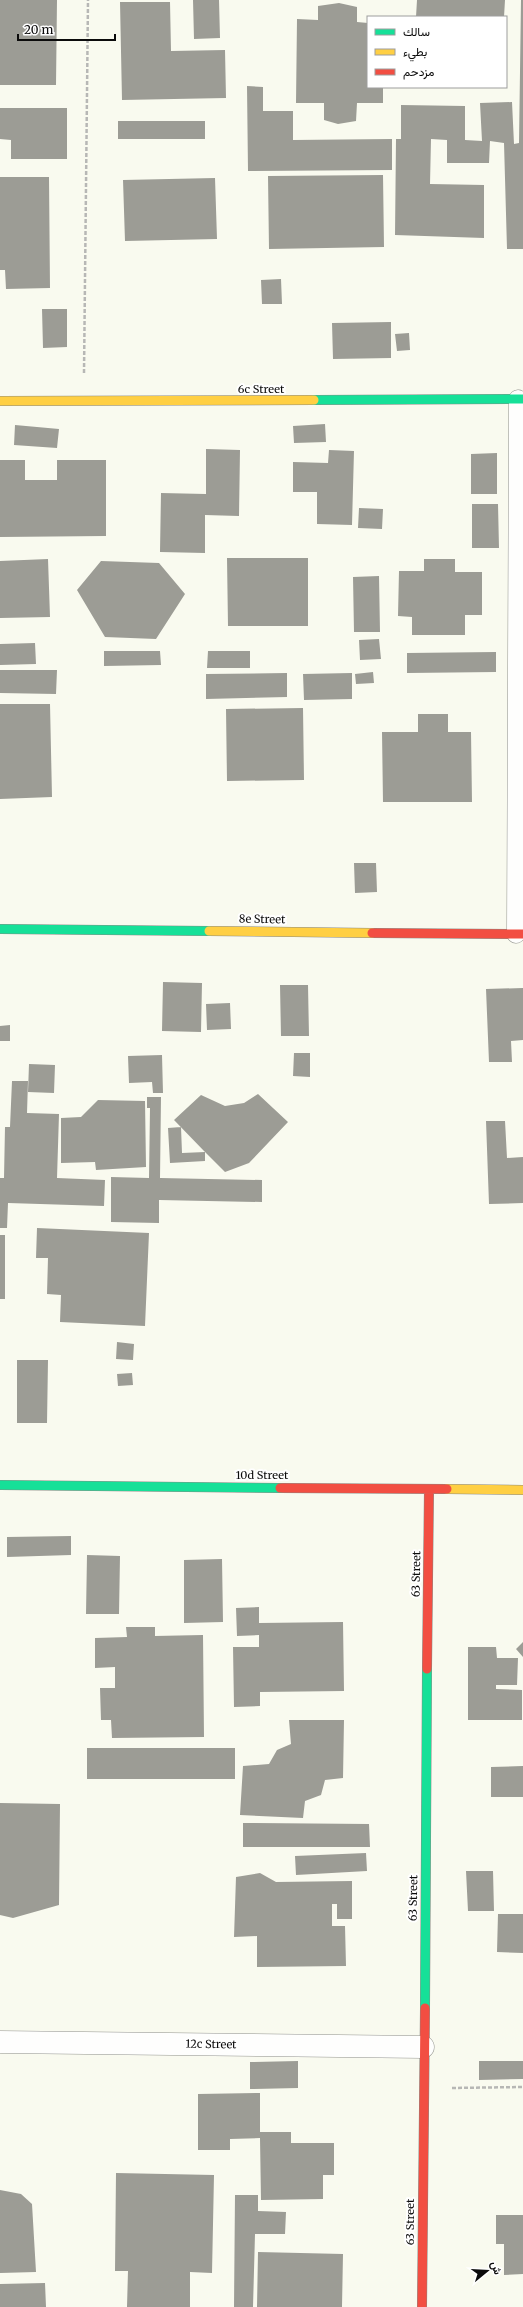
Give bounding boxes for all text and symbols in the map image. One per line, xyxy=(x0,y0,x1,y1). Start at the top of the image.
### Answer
scale bar xyxy=(18,16,115,42)
legend xyxy=(367,16,507,88)
text: 20 m xyxy=(24,22,53,37)
text: سالك xyxy=(403,24,430,39)
text: بطيء xyxy=(403,44,427,62)
text: مزدحم xyxy=(403,64,434,80)
street label: 6c Street xyxy=(238,382,285,396)
street label: 8e Street xyxy=(239,912,286,926)
street label: 10d Street xyxy=(236,1468,289,1482)
street label: 63 Street xyxy=(409,1550,423,1597)
street label: 63 Street xyxy=(406,1874,420,1921)
street label: 12c Street xyxy=(185,2037,237,2051)
street label: 63 Street xyxy=(403,2198,417,2245)
north arrow xyxy=(467,2251,507,2291)
text: ش xyxy=(488,2259,505,2276)

